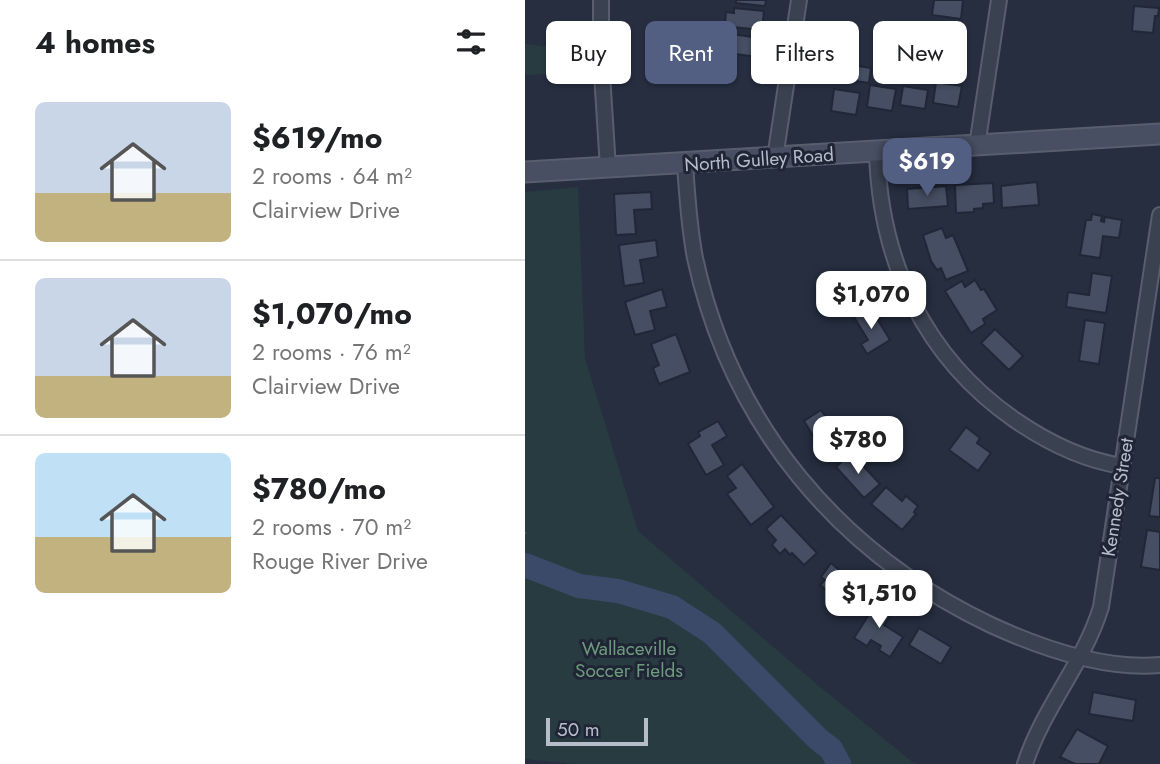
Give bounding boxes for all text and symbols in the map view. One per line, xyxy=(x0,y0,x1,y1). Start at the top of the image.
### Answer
text: 4 homes xyxy=(35,21,155,64)
chip: Buy xyxy=(546,21,631,84)
chip: Rent xyxy=(645,21,737,84)
chip: Filters xyxy=(751,21,859,84)
chip: New xyxy=(873,21,967,84)
icon: filters xyxy=(452,23,490,61)
text: $619/mo xyxy=(252,116,382,159)
icon: home xyxy=(91,130,175,214)
pin: $619 xyxy=(886,138,968,198)
street label: North Gulley Road xyxy=(683,141,835,178)
text: $619 xyxy=(899,144,955,178)
text: 2 rooms · 64 m² xyxy=(252,159,412,193)
text: Clairview Drive xyxy=(252,193,400,227)
pin: $1,070 xyxy=(814,272,928,331)
text: $1,070 xyxy=(832,277,910,311)
text: $1,070/mo xyxy=(252,292,412,335)
icon: home xyxy=(91,306,175,390)
text: 2 rooms · 76 m² xyxy=(252,335,411,369)
text: Clairview Drive xyxy=(252,369,400,403)
pin: $780 xyxy=(817,416,899,476)
text: $780 xyxy=(829,422,887,456)
street label: Kennedy Street xyxy=(1095,435,1140,558)
text: $780/mo xyxy=(252,467,386,510)
icon: home xyxy=(91,481,175,565)
text: 2 rooms · 70 m² xyxy=(252,510,411,544)
text: Rouge River Drive xyxy=(252,544,428,578)
pin: $1,510 xyxy=(822,570,936,630)
text: $1,510 xyxy=(841,576,917,610)
park label: Wallaceville Soccer Fields xyxy=(575,635,683,684)
scale bar xyxy=(546,715,647,747)
text: 50 m xyxy=(557,716,600,743)

